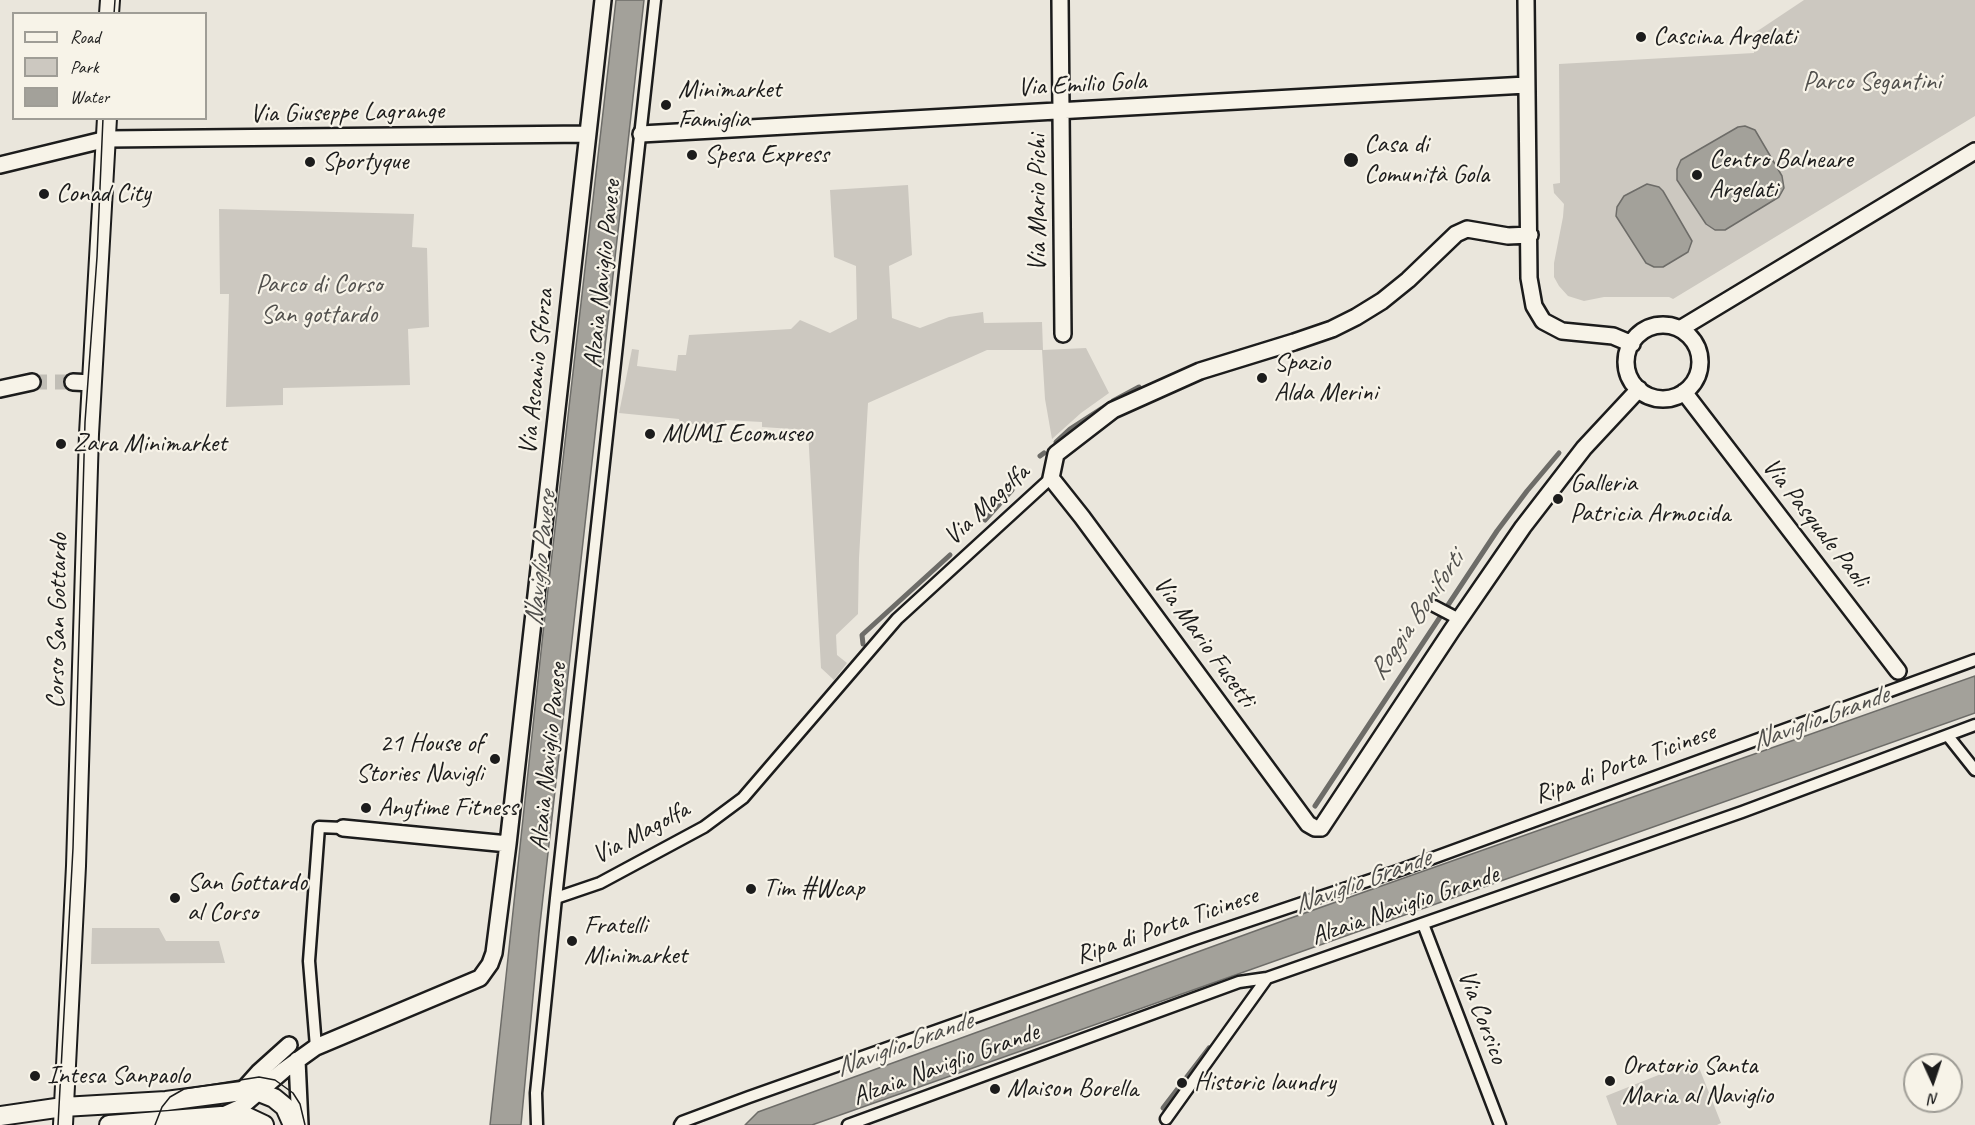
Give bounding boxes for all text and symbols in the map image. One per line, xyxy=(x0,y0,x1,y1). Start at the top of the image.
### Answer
legend xyxy=(12,12,207,120)
place label: Cascina Argelati xyxy=(1653,21,1796,53)
text: Road xyxy=(70,26,100,48)
marker: Cascina Argelati xyxy=(1634,30,1648,44)
text: Park xyxy=(70,56,99,78)
street label: Via Emilio Gola xyxy=(1017,66,1147,104)
park label: Parco Segantini xyxy=(1803,66,1941,98)
place label: Minimarket Famiglia xyxy=(678,74,781,136)
text: Water xyxy=(70,86,109,108)
street label: Via Giuseppe Lagrange xyxy=(250,96,444,130)
marker: Minimarket Famiglia xyxy=(659,98,673,112)
place label: Casa di Comunità Gola xyxy=(1364,129,1489,190)
street label: Via Mario Pichi xyxy=(1022,134,1054,272)
place label: Spesa Express xyxy=(704,139,829,171)
place label: Centro Balneare Argelati xyxy=(1709,144,1853,206)
place label: Sportyque xyxy=(322,146,408,178)
marker: Spesa Express xyxy=(685,148,699,162)
marker: Casa di Comunità Gola xyxy=(1342,151,1360,169)
marker: Sportyque xyxy=(303,155,317,169)
marker: Centro Balneare Argelati xyxy=(1690,168,1704,182)
place label: Conad City xyxy=(56,178,151,210)
street label: Alzaia Naviglio Pavese xyxy=(578,178,628,370)
marker: Conad City xyxy=(37,187,51,201)
park label: Parco di Corso San gottardo xyxy=(256,269,382,330)
street label: Via Ascanio Sforza xyxy=(513,288,561,456)
place label: Spazio Alda Merini xyxy=(1274,347,1377,408)
marker: Spazio Alda Merini xyxy=(1255,371,1269,385)
place label: MUMI Ecomuseo xyxy=(662,418,812,450)
marker: MUMI Ecomuseo xyxy=(643,427,657,441)
place label: Zara Minimarket xyxy=(73,428,227,460)
marker: Zara Minimarket xyxy=(54,437,68,451)
street label: Via Pasquale Paoli xyxy=(1755,452,1875,594)
street label: Via Magolfa xyxy=(938,458,1036,552)
place label: Galleria Patricia Armocida xyxy=(1570,468,1730,530)
water label: Naviglio Pavese xyxy=(518,490,564,628)
marker: Galleria Patricia Armocida xyxy=(1551,492,1565,506)
street label: Corso San Gottardo xyxy=(41,533,75,709)
water label: Roggia Boniforti xyxy=(1362,546,1472,686)
street label: Via Mario Fusetti xyxy=(1146,570,1262,714)
street label: Alzaia Naviglio Pavese xyxy=(524,661,574,853)
water label: Naviglio Grande xyxy=(1747,679,1893,759)
street label: Ripa di Porta Ticinese xyxy=(1530,717,1720,811)
place label: 21 House of Stories Navigli xyxy=(356,728,483,790)
marker: 21 House of Stories Navigli xyxy=(488,752,502,766)
place label: Anytime Fitness xyxy=(378,792,518,824)
street label: Via Magolfa xyxy=(587,794,695,872)
marker: Anytime Fitness xyxy=(359,801,373,815)
water label: Naviglio Grande xyxy=(1289,842,1435,922)
street label: Alzaia Naviglio Grande xyxy=(1307,859,1503,953)
place label: San Gottardo al Corso xyxy=(187,867,307,928)
place label: Tim #Wcap xyxy=(763,873,864,905)
street label: Ripa di Porta Ticinese xyxy=(1072,880,1262,972)
marker: Tim #Wcap xyxy=(744,882,758,896)
marker: San Gottardo al Corso xyxy=(168,891,182,905)
place label: Fratelli Minimarket xyxy=(584,910,687,972)
marker: Fratelli Minimarket xyxy=(565,934,579,948)
street label: Via Corsico xyxy=(1450,966,1514,1068)
water label: Naviglio Grande xyxy=(831,1005,977,1085)
street label: Alzaia Naviglio Grande xyxy=(848,1017,1044,1113)
place label: Oratorio Santa Maria al Naviglio xyxy=(1622,1050,1773,1112)
north arrow xyxy=(1903,1053,1963,1113)
place label: Intesa Sanpaolo xyxy=(47,1060,190,1092)
place label: Historic laundry xyxy=(1194,1067,1336,1099)
marker: Intesa Sanpaolo xyxy=(28,1069,42,1083)
place label: Maison Borella xyxy=(1007,1073,1138,1105)
marker: Oratorio Santa Maria al Naviglio xyxy=(1603,1074,1617,1088)
marker: Historic laundry xyxy=(1175,1076,1189,1090)
marker: Maison Borella xyxy=(988,1082,1002,1096)
text: N xyxy=(1928,1089,1939,1109)

